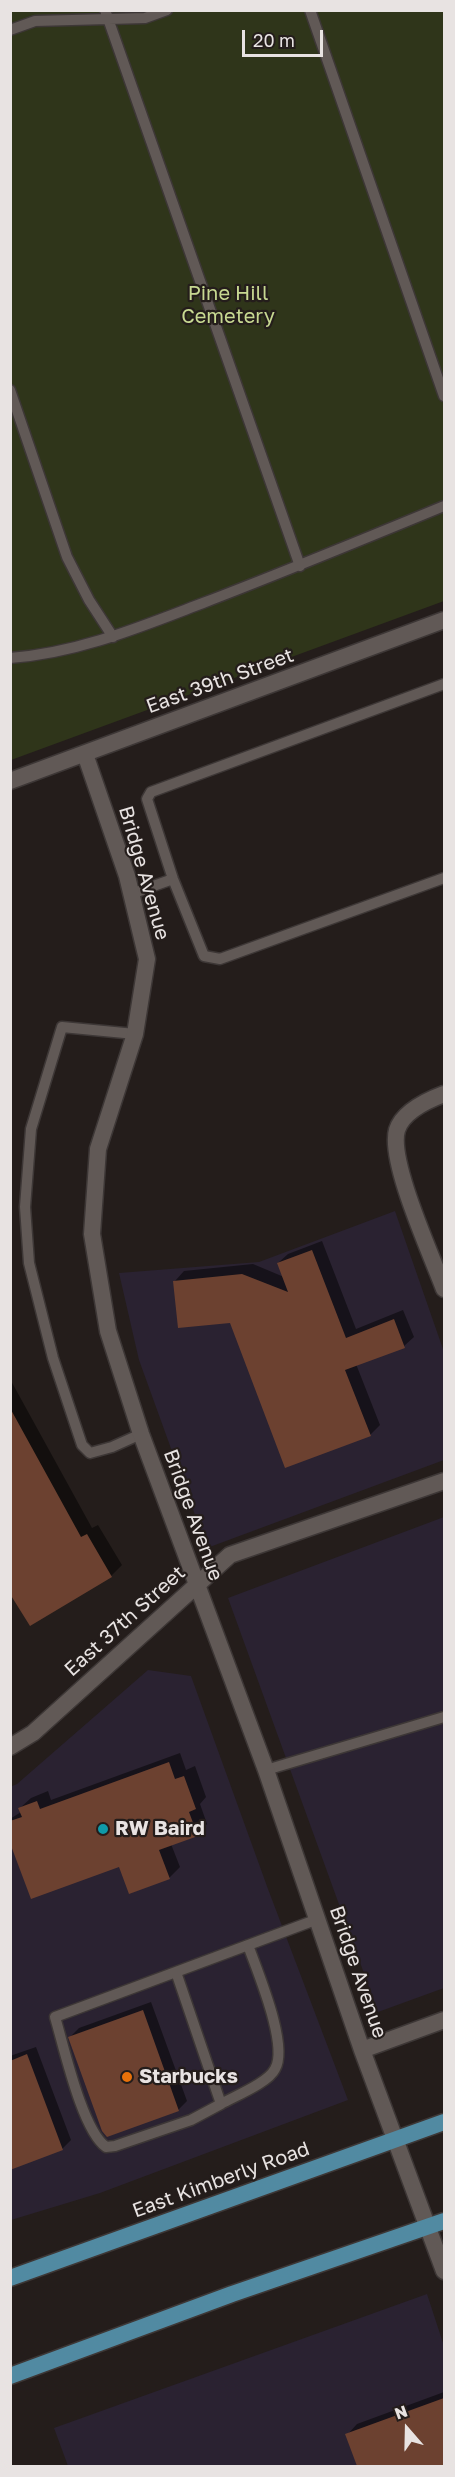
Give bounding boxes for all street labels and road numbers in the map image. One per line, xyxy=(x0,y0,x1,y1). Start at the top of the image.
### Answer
street label: East 39th Street xyxy=(143,643,297,719)
street label: Bridge Avenue xyxy=(113,803,175,943)
street label: Bridge Avenue xyxy=(158,1446,228,1584)
street label: East 37th Street xyxy=(60,1561,190,1681)
street label: Bridge Avenue xyxy=(324,1903,392,2041)
street label: East Kimberly Road xyxy=(129,2137,313,2223)

